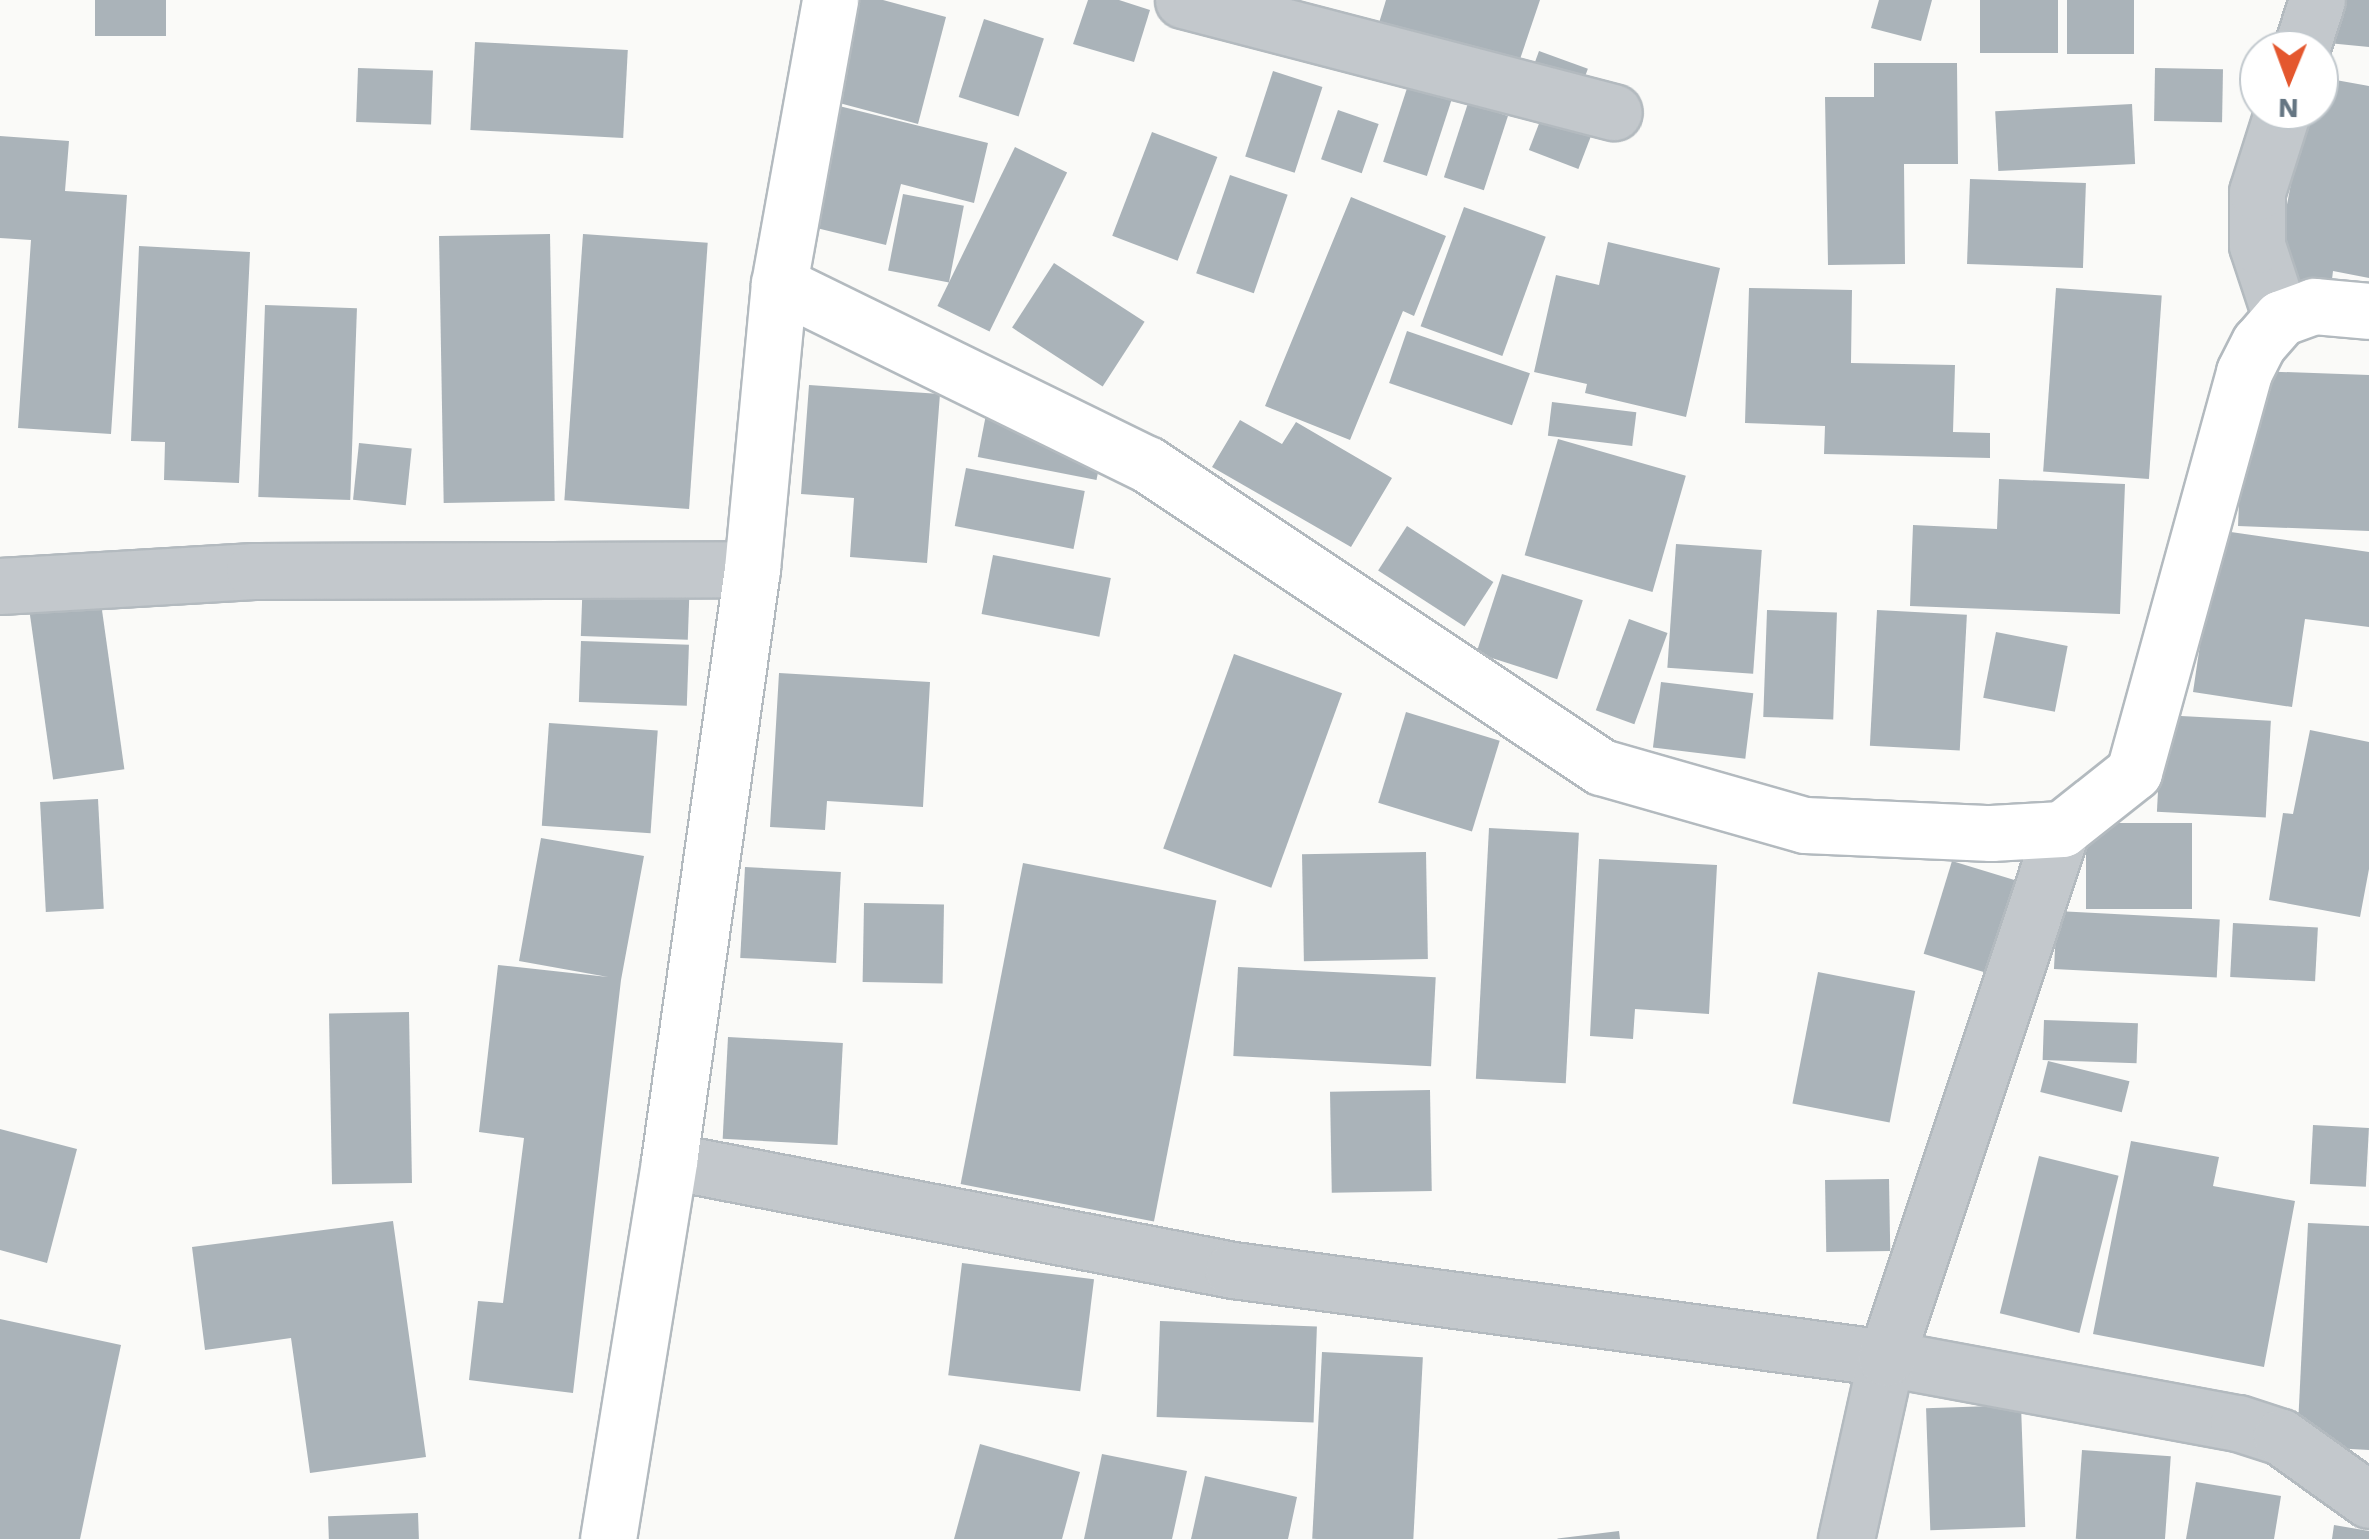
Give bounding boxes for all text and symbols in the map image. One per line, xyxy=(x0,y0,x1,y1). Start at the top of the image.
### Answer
north arrow xyxy=(2239,30,2339,130)
text: N xyxy=(2278,92,2299,125)

